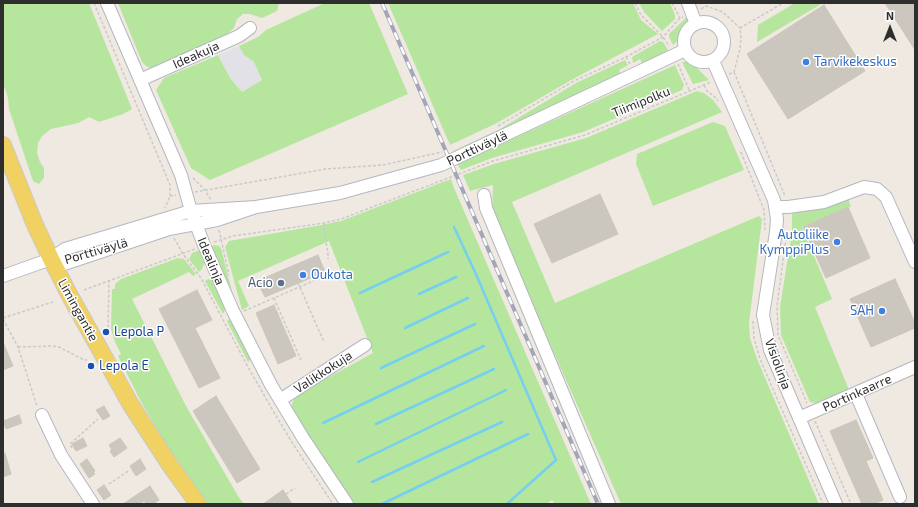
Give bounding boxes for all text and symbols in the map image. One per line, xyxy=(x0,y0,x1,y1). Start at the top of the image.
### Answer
north arrow xyxy=(870,8,910,48)
text: N xyxy=(886,9,894,22)
street label: Ideakuja xyxy=(170,38,222,72)
place label: Tarvikekeskus xyxy=(814,54,897,70)
marker: Tarvikekeskus xyxy=(801,57,811,67)
street label: Tiimipolku xyxy=(610,83,672,121)
street label: Porttiväylä xyxy=(444,127,510,169)
place label: Autoliike KymppiPlus xyxy=(760,227,829,258)
street label: Porttiväylä xyxy=(63,235,129,267)
street label: Idealinja xyxy=(194,235,228,287)
marker: Autoliike KymppiPlus xyxy=(832,237,842,247)
place label: Oukota xyxy=(311,267,353,283)
marker: Oukota xyxy=(298,270,308,280)
place label: Acio xyxy=(248,275,273,291)
street label: Limingantie xyxy=(54,276,102,344)
marker: Acio xyxy=(276,278,286,288)
place label: SAH xyxy=(850,303,874,319)
marker: SAH xyxy=(877,306,887,316)
place label: Lepola P xyxy=(114,324,164,340)
marker: Lepola P xyxy=(101,327,111,337)
street label: Visiolinja xyxy=(762,336,794,392)
street label: Valikkokuja xyxy=(291,347,355,397)
place label: Lepola E xyxy=(99,358,149,374)
marker: Lepola E xyxy=(86,361,96,371)
street label: Portinkaarre xyxy=(820,371,894,415)

